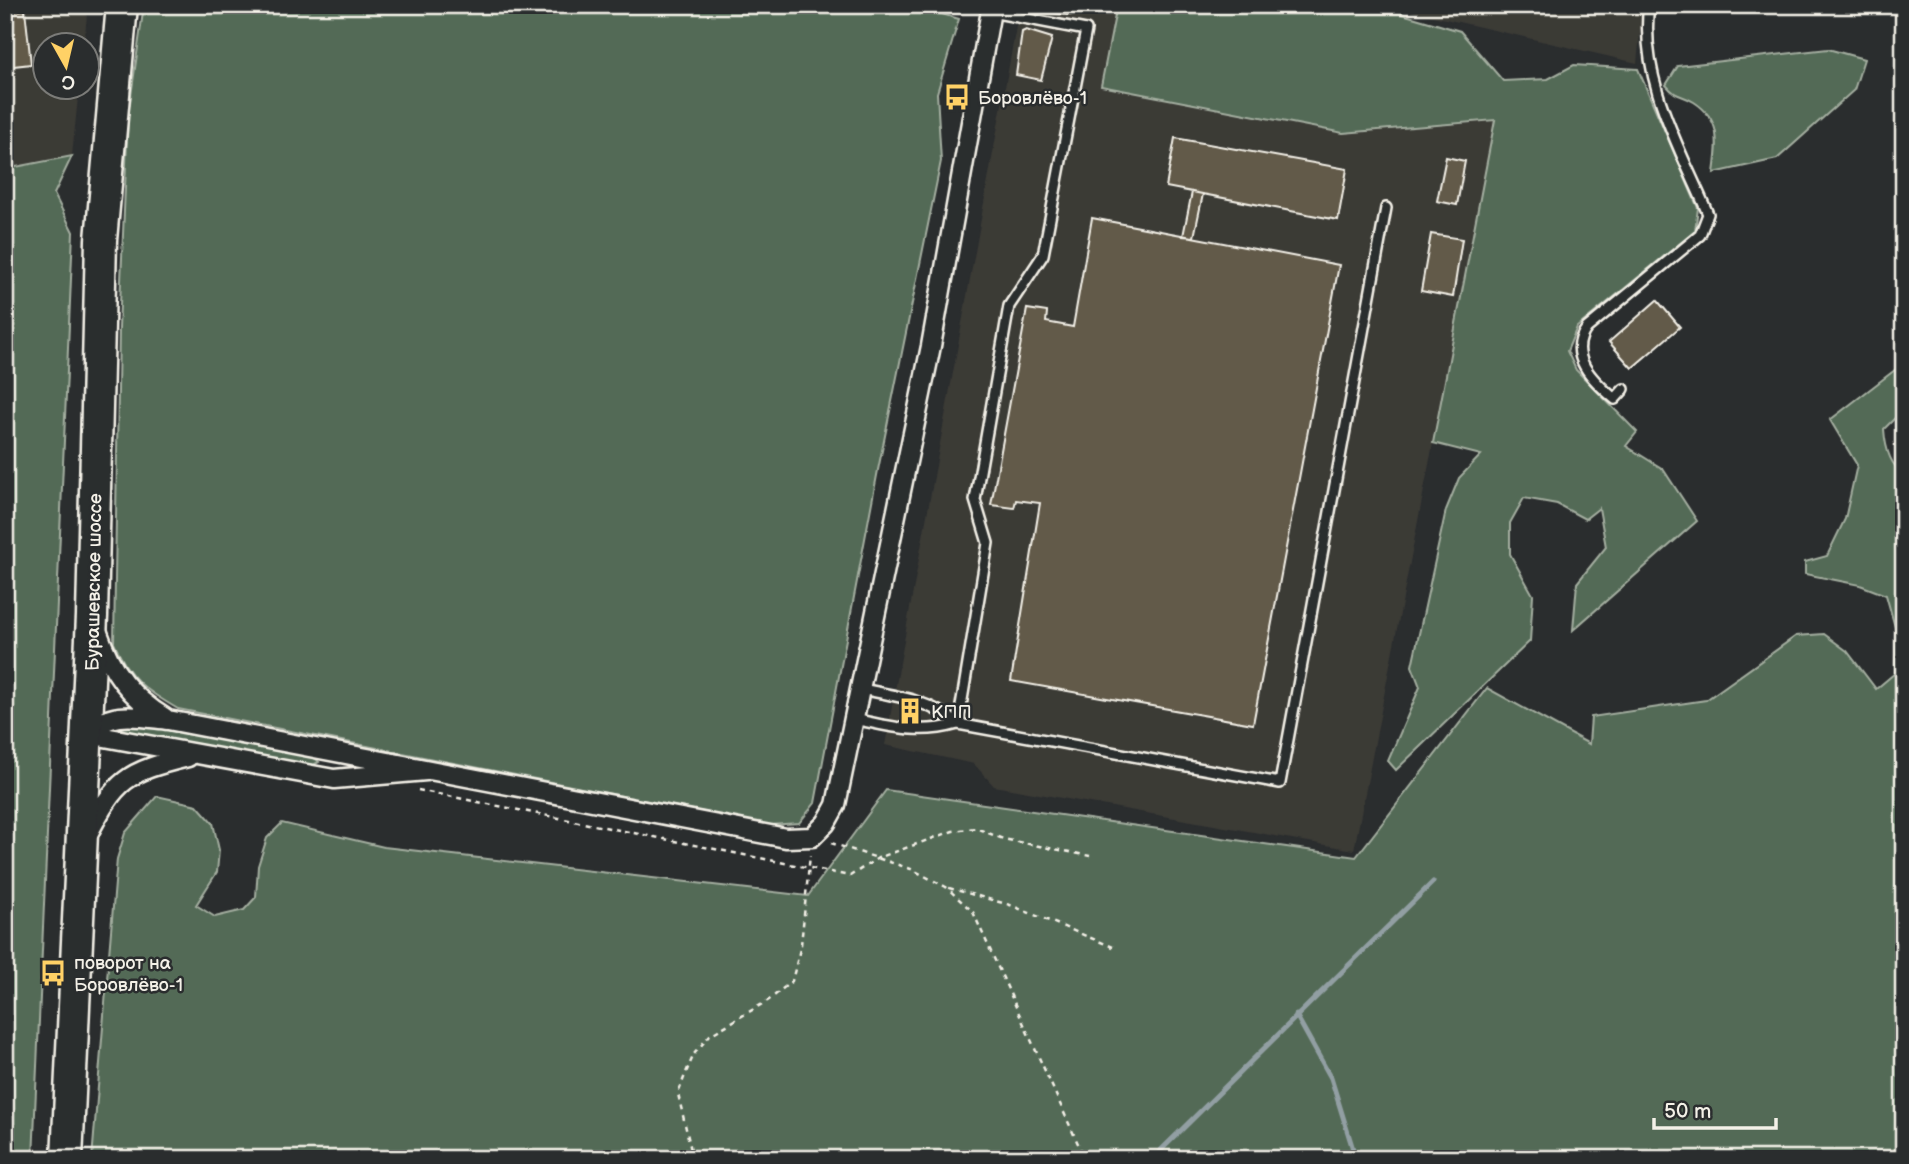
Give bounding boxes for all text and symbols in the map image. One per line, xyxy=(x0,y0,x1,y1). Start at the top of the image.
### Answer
north arrow xyxy=(32,32,102,102)
text: С xyxy=(60,69,76,94)
bus stop icon: Боровлёво-1 xyxy=(942,82,972,112)
place label: Боровлёво-1 xyxy=(978,87,1087,110)
street label: Бурашевское шоссе xyxy=(81,493,108,671)
building icon: КПП xyxy=(895,696,925,726)
place label: КПП xyxy=(931,701,972,724)
place label: поворот на Боровлёво-1 xyxy=(74,952,183,997)
bus stop icon: поворот на Боровлёво-1 xyxy=(38,958,68,988)
scale bar xyxy=(1654,1087,1776,1131)
text: 50 m xyxy=(1664,1099,1711,1124)

